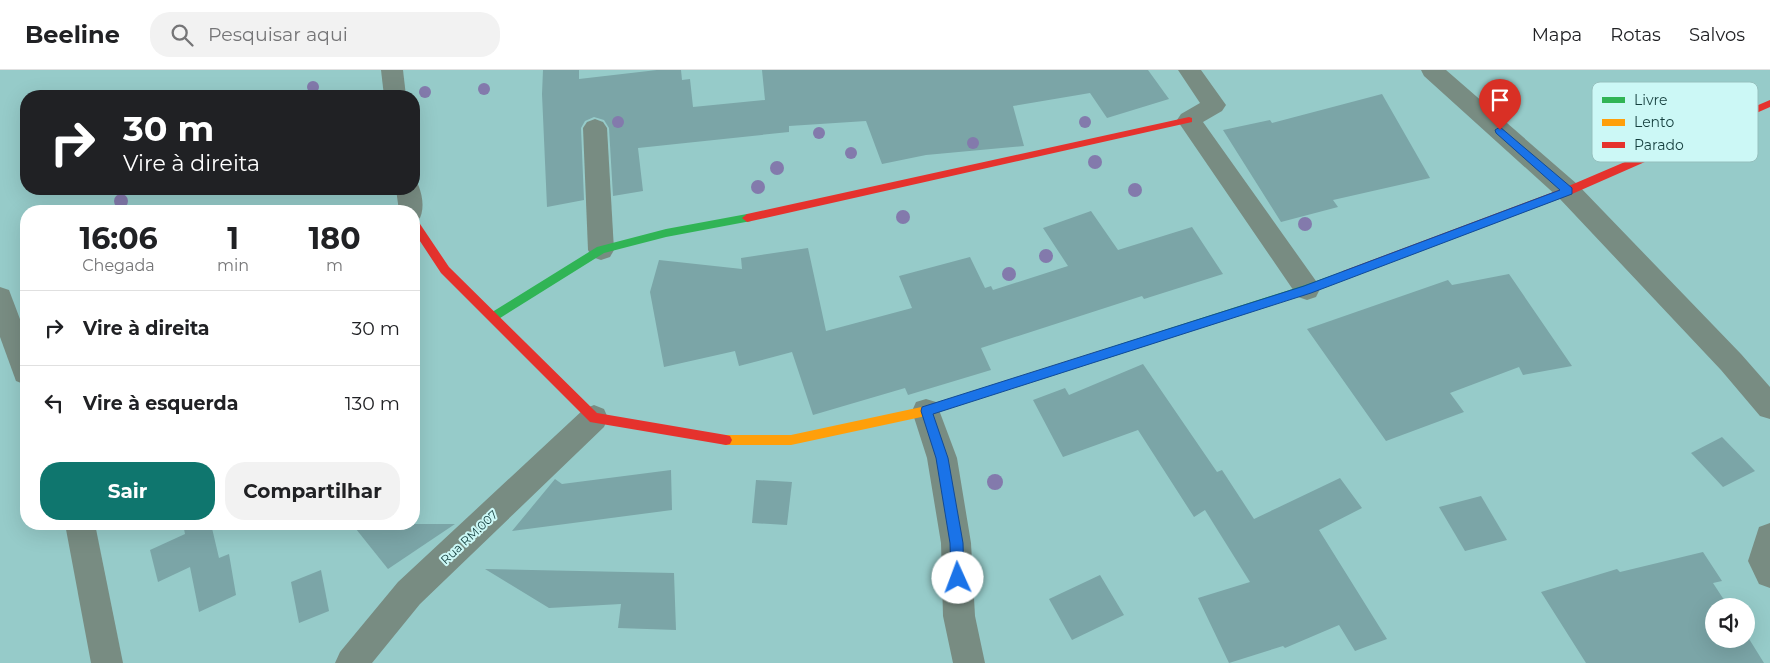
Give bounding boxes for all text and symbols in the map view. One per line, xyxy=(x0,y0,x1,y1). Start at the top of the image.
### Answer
search box xyxy=(150,12,500,57)
text: Beeline xyxy=(25,20,120,49)
icon: search xyxy=(168,21,196,49)
text: Pesquisar aqui xyxy=(208,23,348,46)
text: Mapa xyxy=(1532,24,1582,46)
text: Rotas xyxy=(1610,24,1661,46)
text: Salvos xyxy=(1689,24,1745,46)
pin xyxy=(1479,79,1521,130)
legend xyxy=(1592,82,1758,162)
icon: arrive xyxy=(1486,86,1514,114)
text: Livre xyxy=(1634,91,1668,109)
text: 30 m xyxy=(123,107,214,150)
icon: right xyxy=(40,110,105,175)
text: Lento xyxy=(1634,113,1674,131)
text: Parado xyxy=(1634,136,1684,154)
text: Vire à direita xyxy=(123,150,260,177)
text: 16:06 xyxy=(79,220,158,257)
text: 1 xyxy=(227,220,239,257)
text: 180 xyxy=(309,220,361,257)
text: Chegada xyxy=(82,256,155,275)
text: min xyxy=(217,256,249,275)
text: m xyxy=(326,256,343,275)
icon: right xyxy=(40,314,68,342)
text: Vire à direita xyxy=(83,317,210,340)
text: 30 m xyxy=(352,317,400,340)
icon: left xyxy=(40,389,68,417)
text: Vire à esquerda xyxy=(83,392,238,415)
text: 130 m xyxy=(345,392,400,415)
button: Sair xyxy=(40,462,215,520)
button: Compartilhar xyxy=(225,462,400,520)
street label: Rua RM.007 xyxy=(437,507,501,567)
position arrow xyxy=(931,551,983,603)
map controls xyxy=(1705,598,1755,648)
button: sound xyxy=(1705,598,1755,648)

